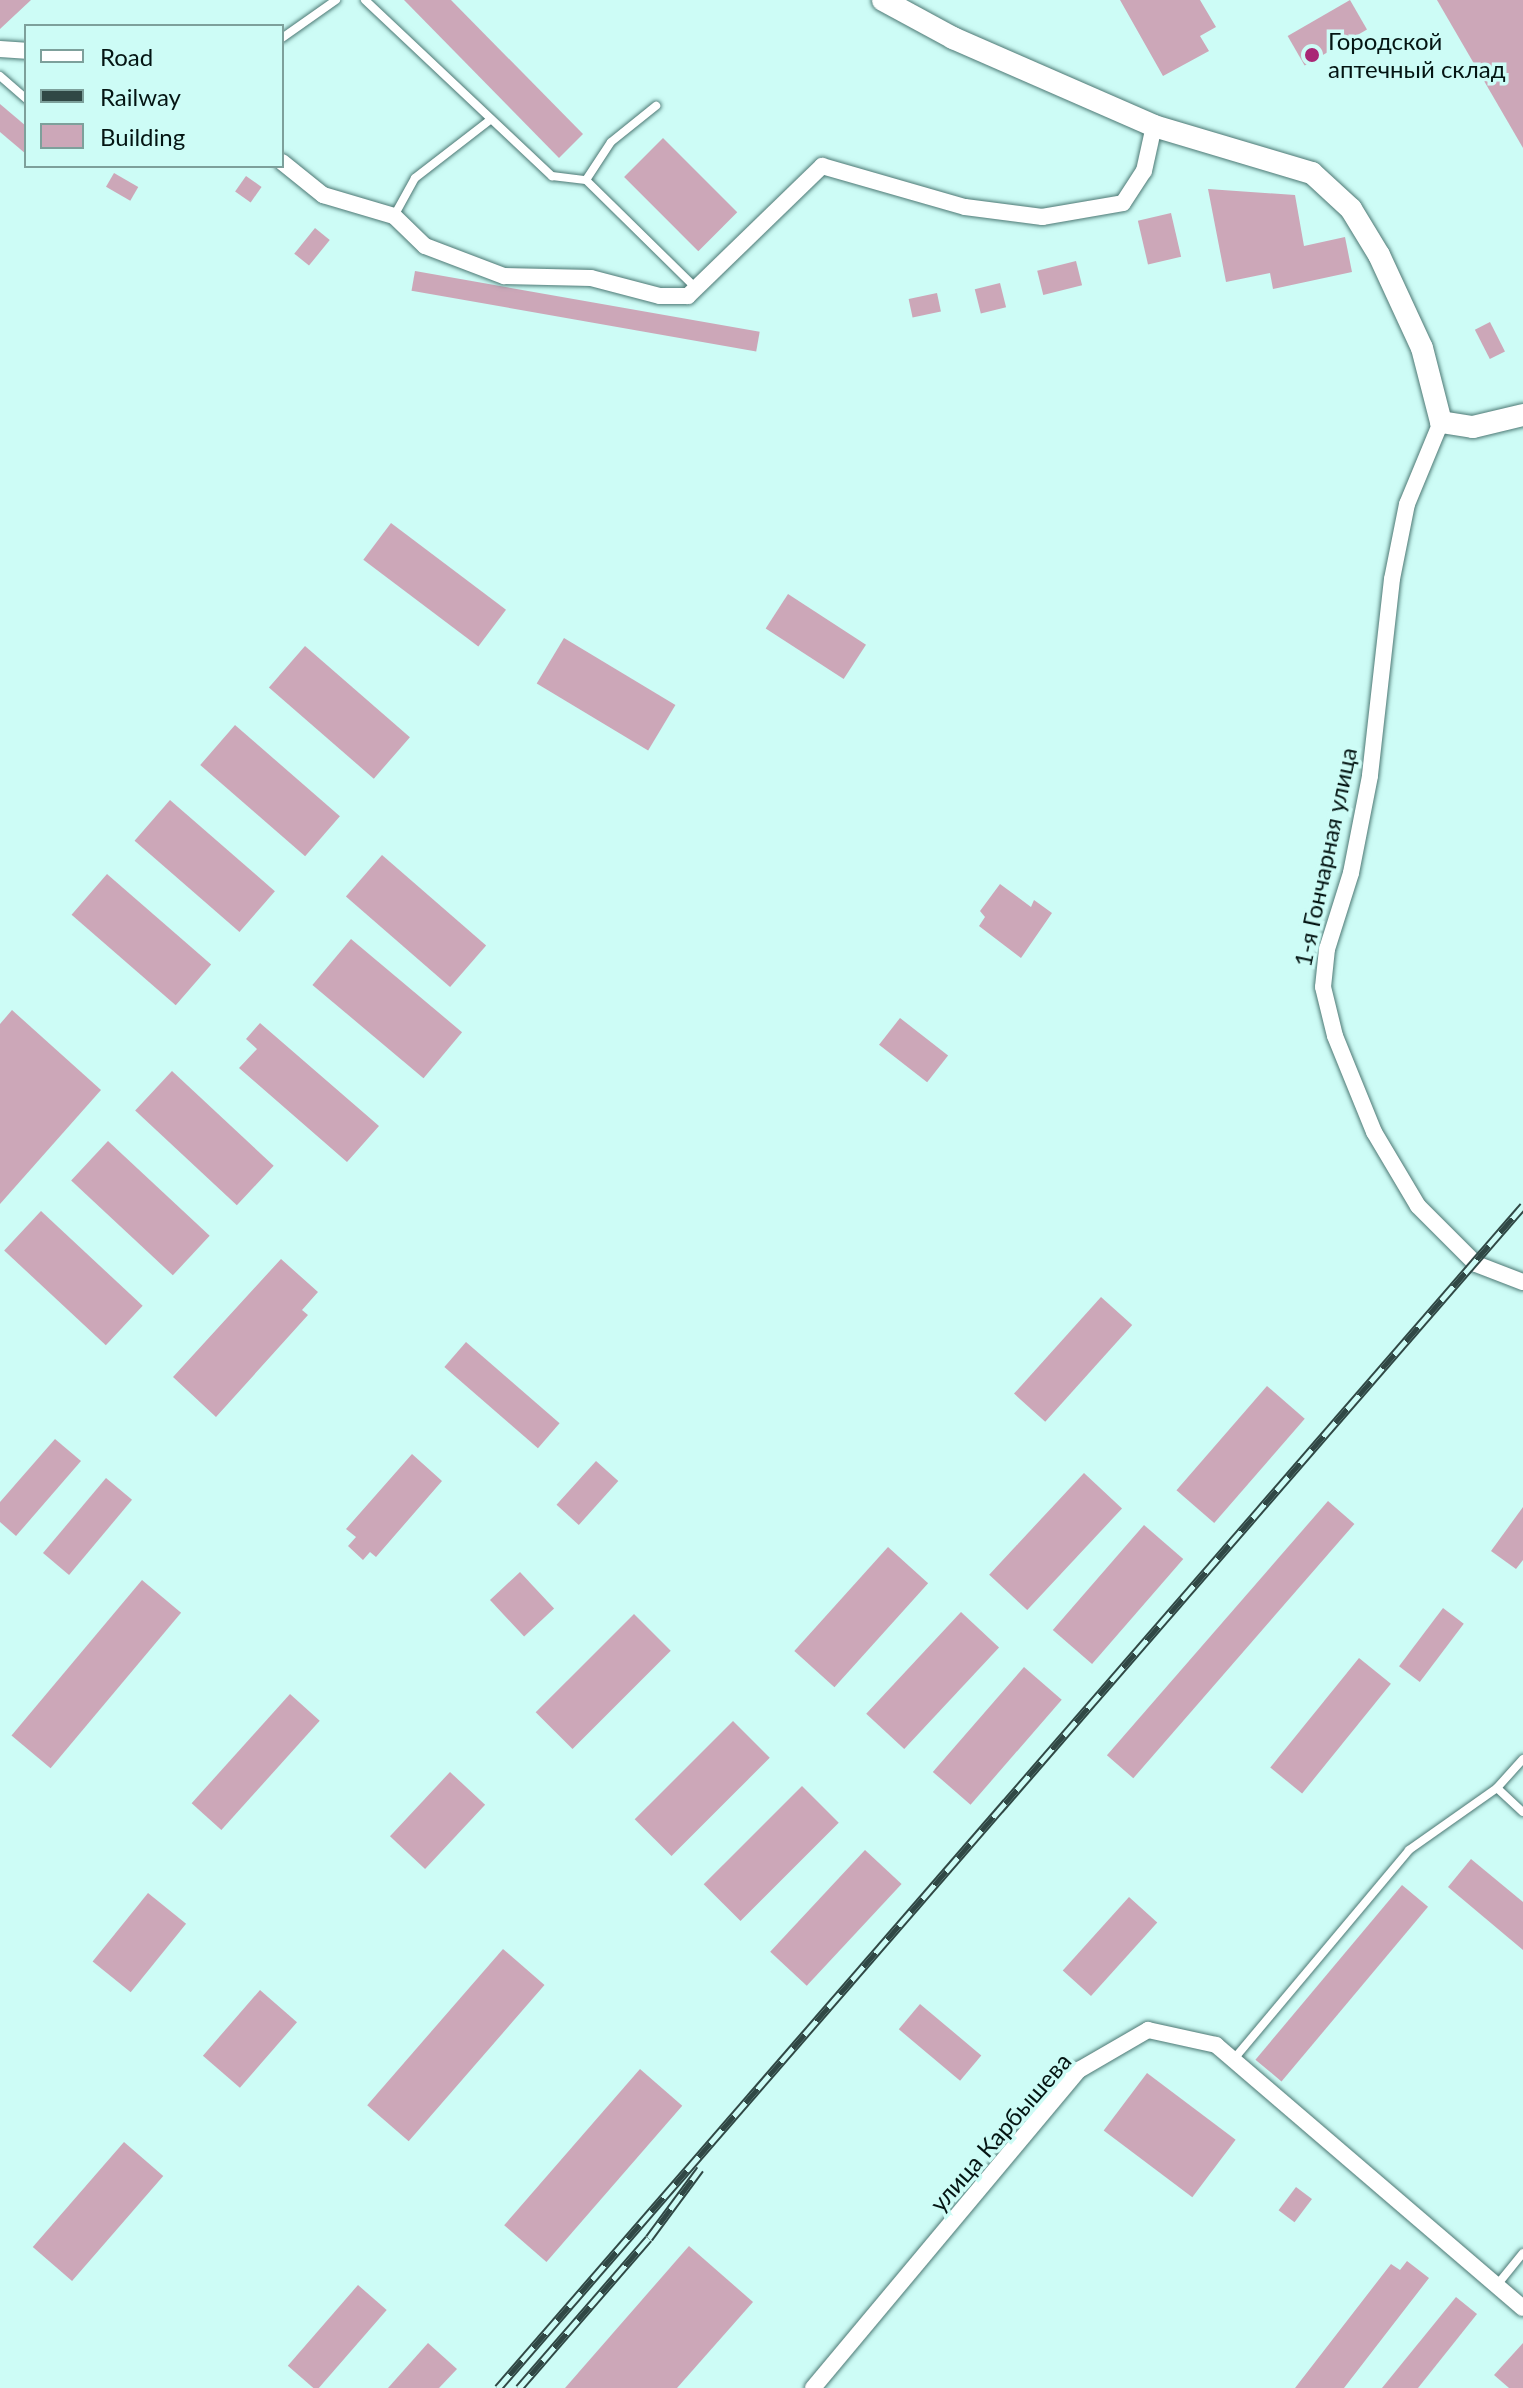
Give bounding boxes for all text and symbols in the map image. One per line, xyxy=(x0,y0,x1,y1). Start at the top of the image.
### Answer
legend xyxy=(24,24,284,168)
place label: Городской аптечный склад xyxy=(1328,27,1506,83)
text: Road xyxy=(100,42,153,71)
marker: Городской аптечный склад xyxy=(1303,46,1321,64)
text: Railway xyxy=(100,82,181,111)
text: Building xyxy=(100,122,185,151)
street label: 1-я Гончарная улица xyxy=(1288,745,1362,969)
street label: улица Карбышева xyxy=(923,2047,1077,2217)

